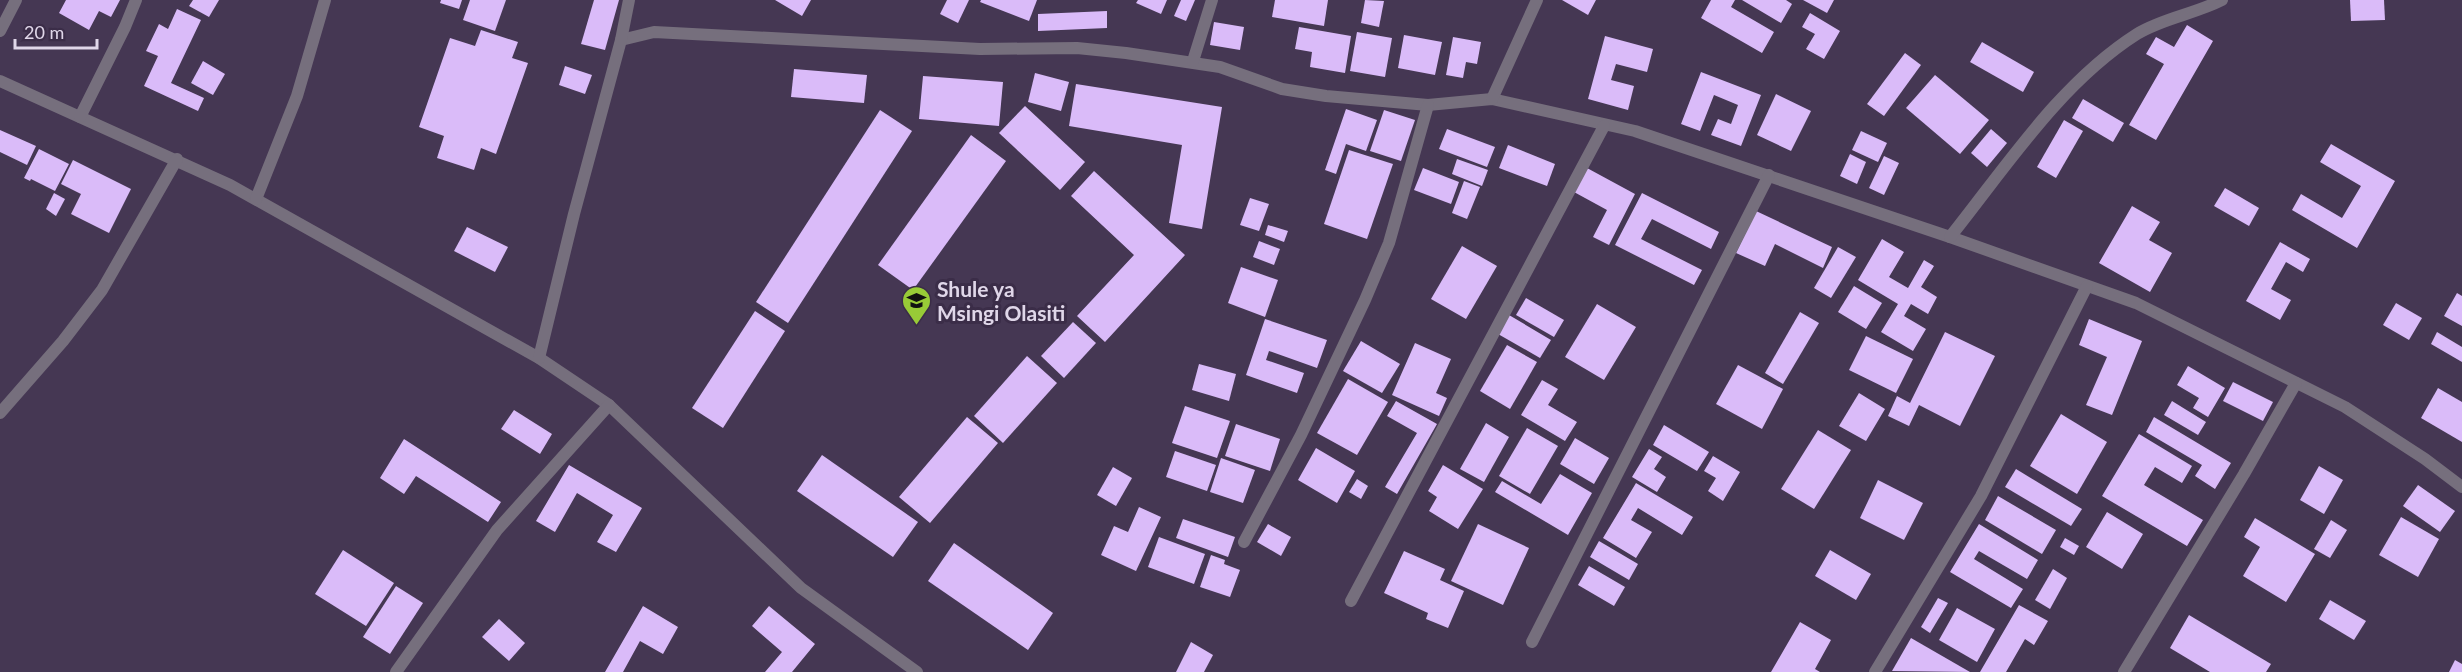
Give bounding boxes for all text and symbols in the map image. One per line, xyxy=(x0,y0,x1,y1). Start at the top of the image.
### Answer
scale bar xyxy=(15,12,98,50)
text: 20 m xyxy=(24,21,64,43)
place label: Shule ya Msingi Olasiti xyxy=(937,276,1065,325)
school or university icon: Shule ya Msingi Olasiti xyxy=(900,284,932,326)

